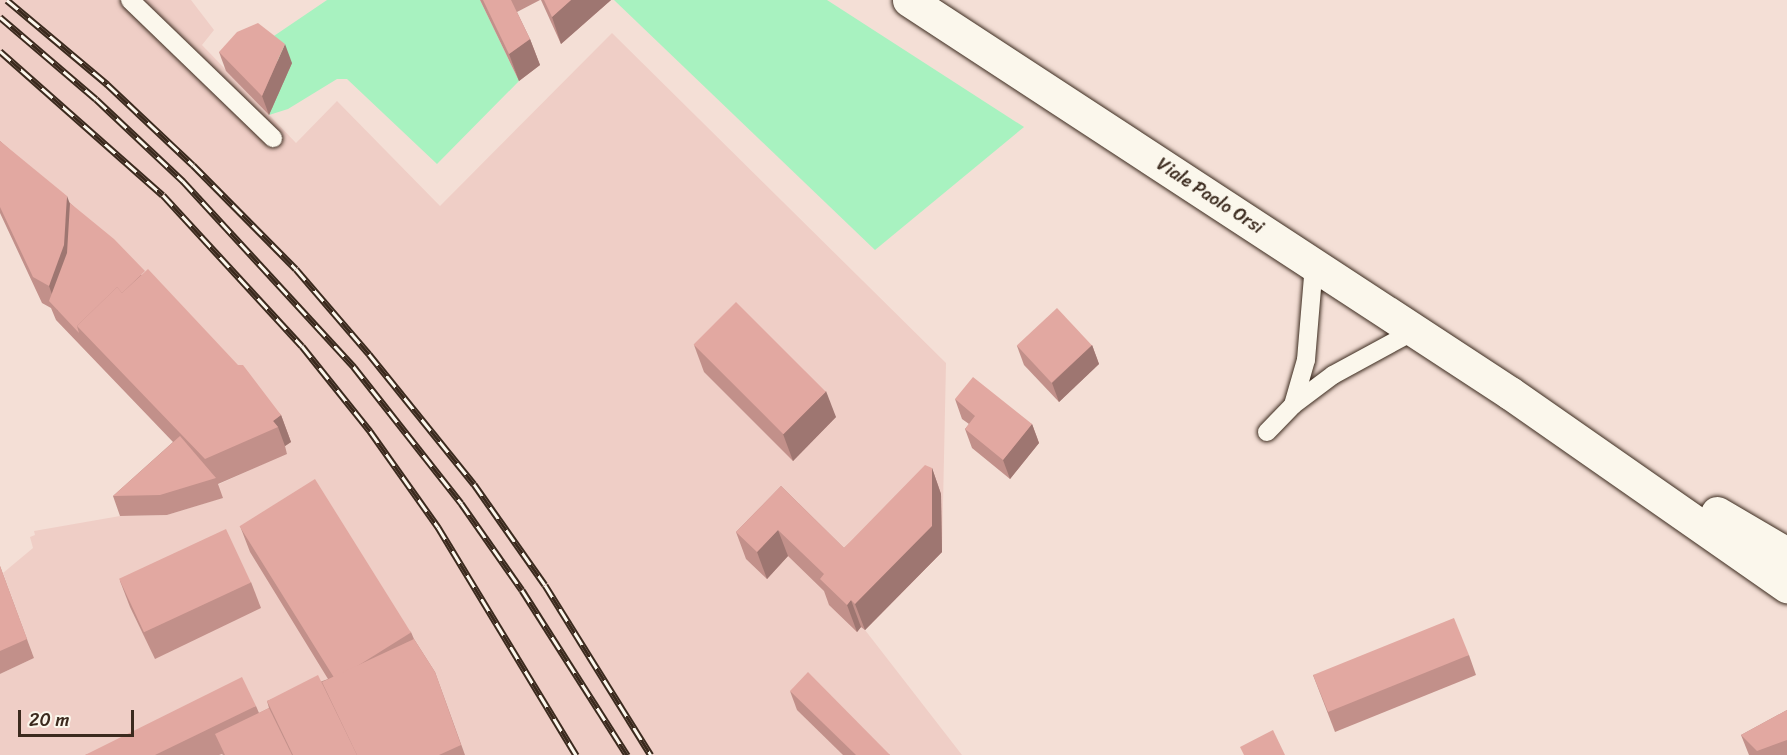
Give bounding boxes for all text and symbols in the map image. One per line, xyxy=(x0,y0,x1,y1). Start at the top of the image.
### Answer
street label: Viale Paolo Orsi xyxy=(1152,153,1268,239)
scale bar xyxy=(21,698,136,736)
text: 20 m xyxy=(29,704,69,736)

